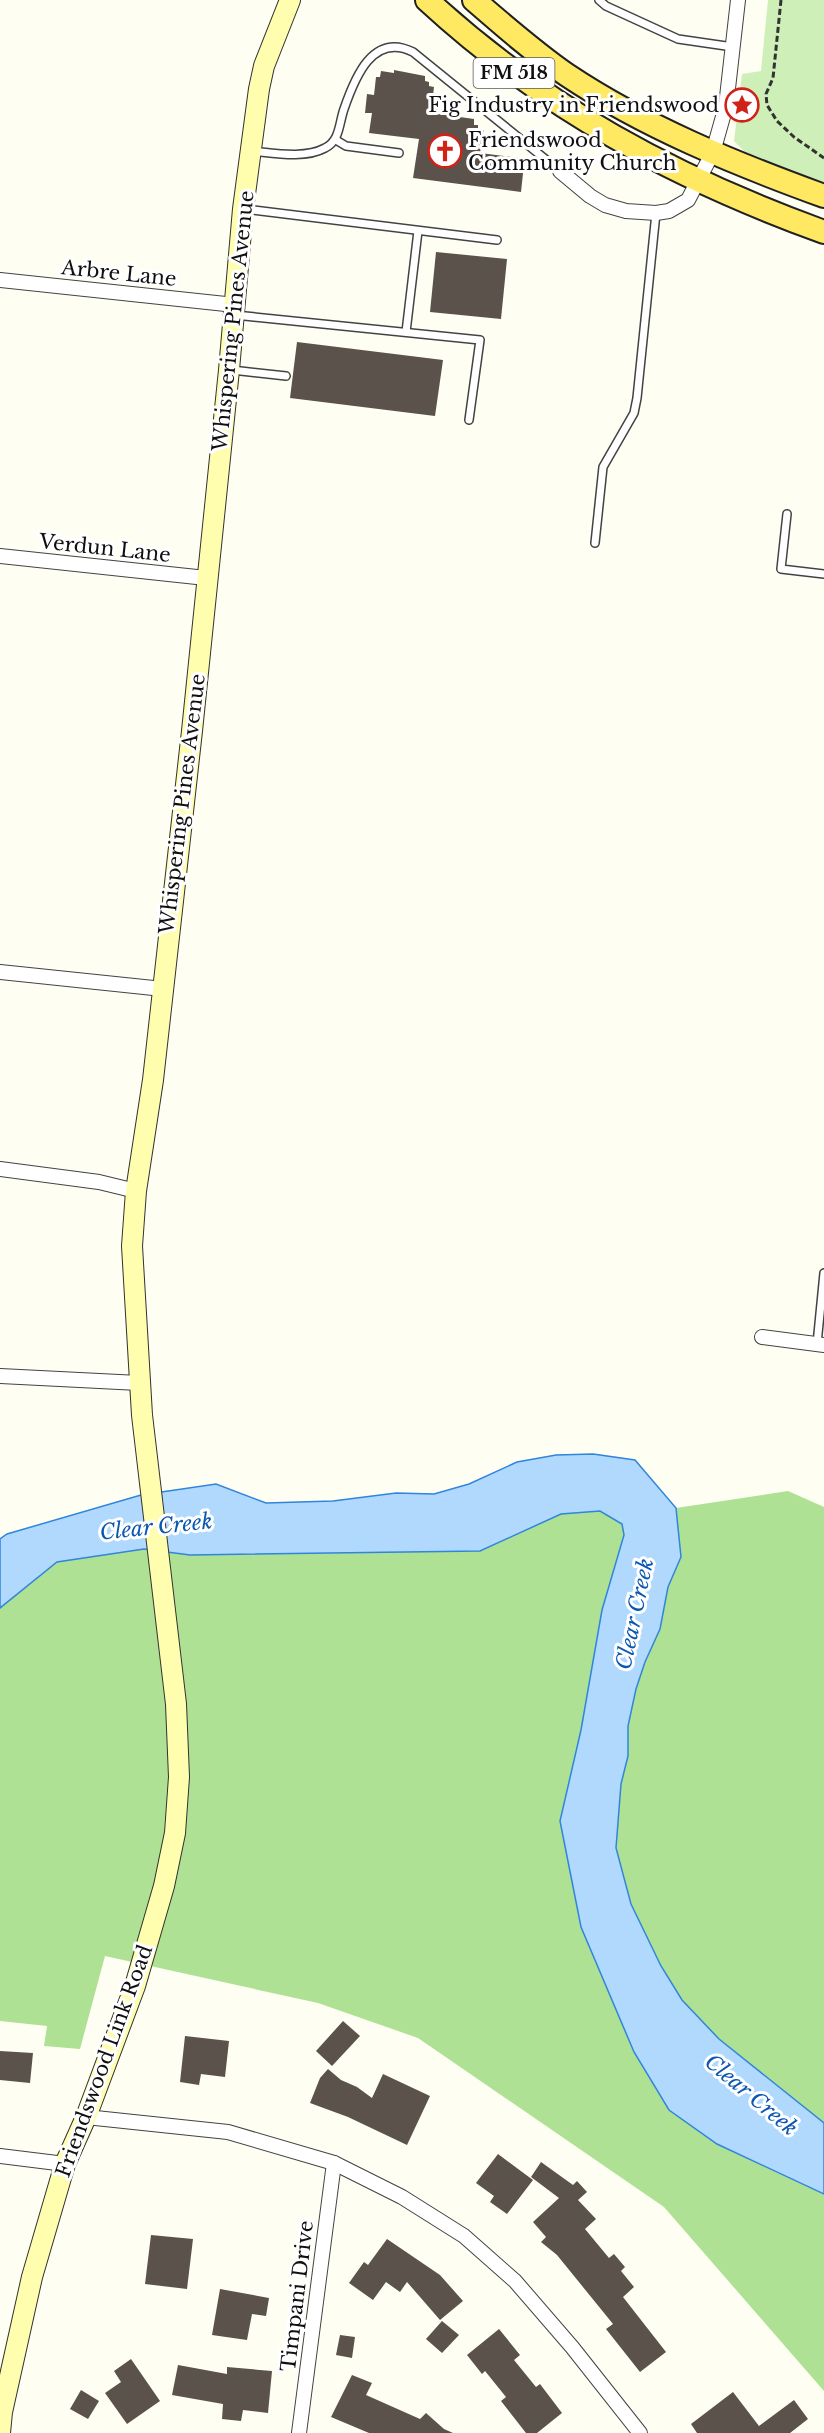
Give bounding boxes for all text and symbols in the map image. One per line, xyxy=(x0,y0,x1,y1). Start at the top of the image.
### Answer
road number: FM 518 xyxy=(474,58,554,88)
place icon: Fig Industry in Friendswood xyxy=(724,87,760,123)
place label: Fig Industry in Friendswood xyxy=(428,93,719,117)
place label: Friendswood Community Church xyxy=(468,128,677,175)
church icon: Friendswood Community Church xyxy=(427,133,463,169)
street label: Whispering Pines Avenue xyxy=(207,189,259,454)
street label: Arbre Lane xyxy=(59,255,178,291)
street label: Verdun Lane xyxy=(37,529,172,567)
street label: Whispering Pines Avenue xyxy=(154,672,210,937)
water label: Clear Creek xyxy=(99,1508,213,1546)
water label: Clear Creek xyxy=(611,1556,659,1672)
street label: Friendswood Link Road xyxy=(51,1942,157,2180)
water label: Clear Creek xyxy=(699,2049,803,2141)
street label: Timpani Drive xyxy=(276,2219,318,2373)

